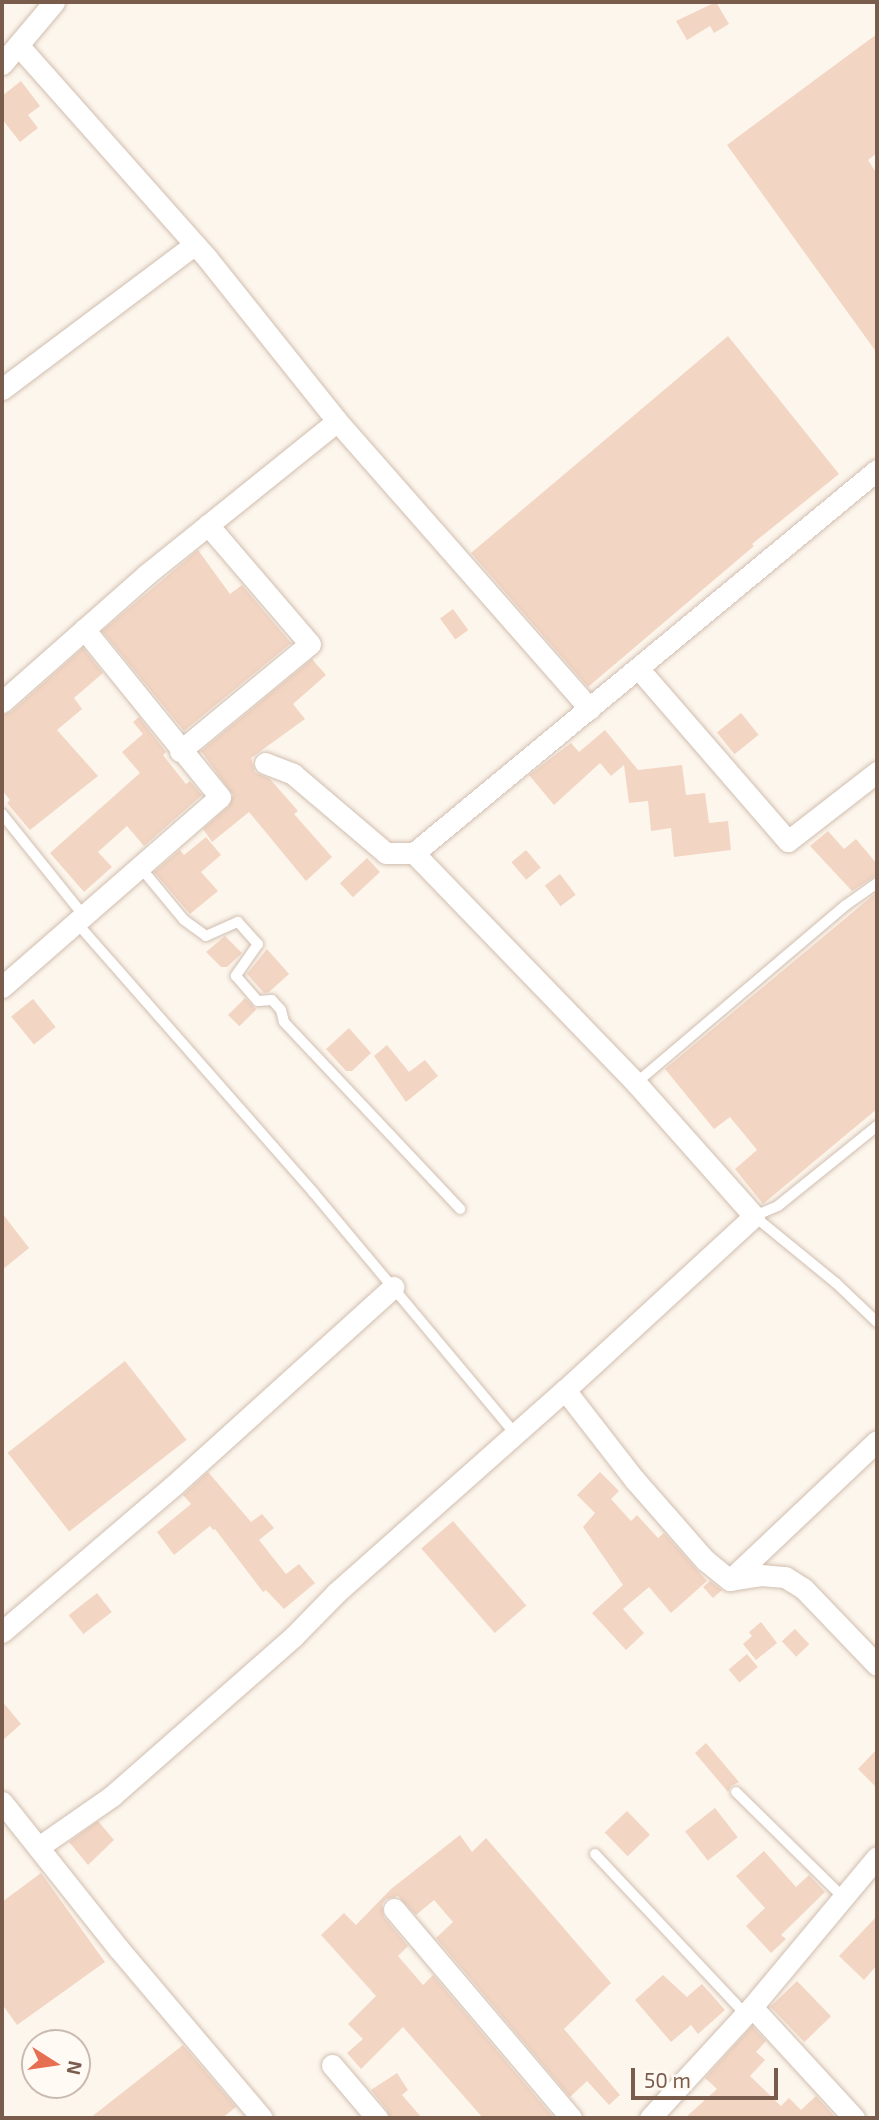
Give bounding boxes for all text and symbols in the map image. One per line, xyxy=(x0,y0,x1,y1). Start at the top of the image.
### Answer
north arrow xyxy=(21,2029,91,2099)
scale bar xyxy=(634,2054,781,2098)
text: N xyxy=(62,2059,88,2077)
text: 50 m xyxy=(644,2067,691,2092)

